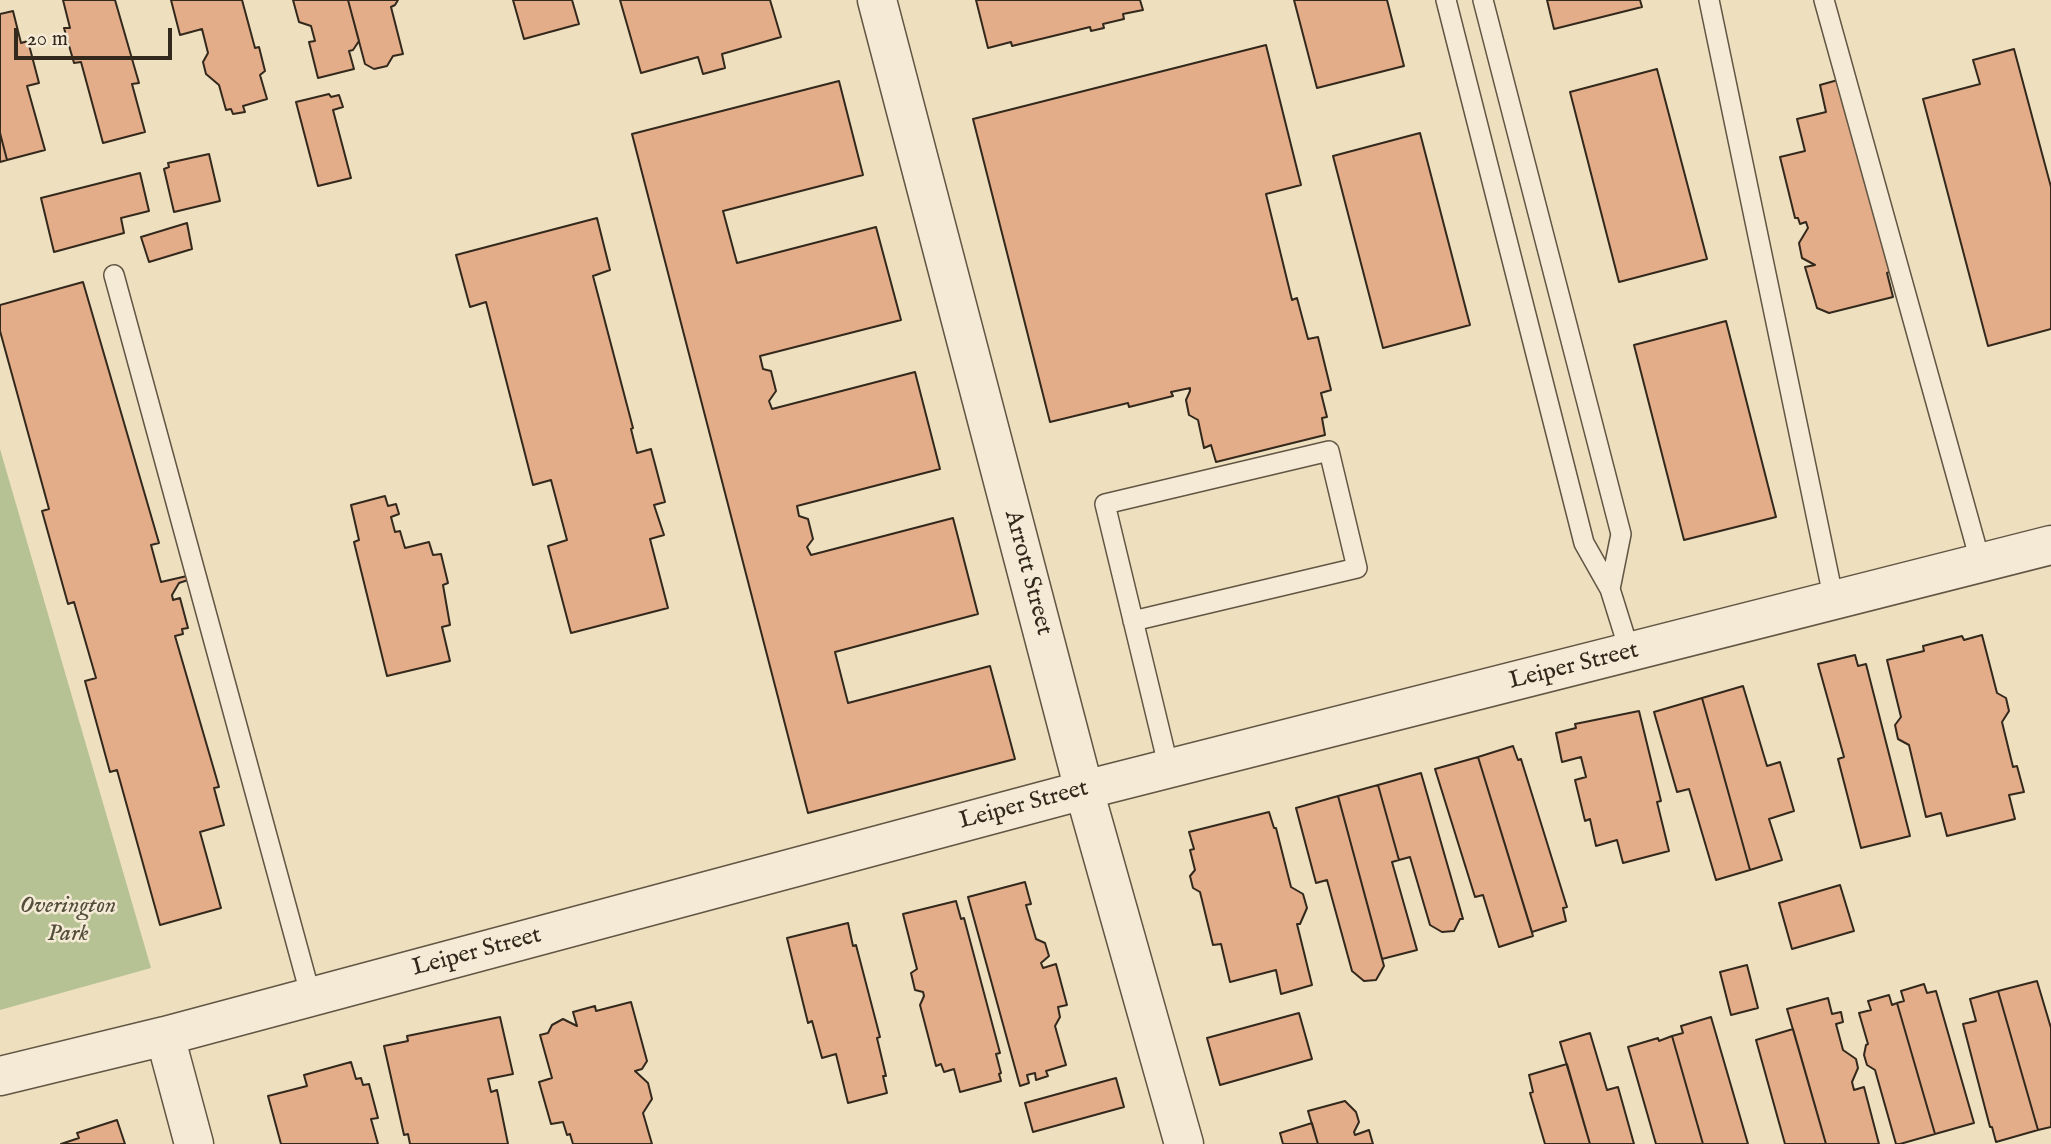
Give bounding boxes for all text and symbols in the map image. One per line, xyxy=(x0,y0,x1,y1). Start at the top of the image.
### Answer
scale bar xyxy=(18,14,175,58)
text: 20 m xyxy=(27,26,68,53)
street label: Arrott Street xyxy=(997,507,1057,639)
street label: Leiper Street xyxy=(1506,637,1642,697)
street label: Leiper Street xyxy=(956,775,1092,837)
park label: Overington Park xyxy=(20,893,116,949)
street label: Leiper Street xyxy=(409,922,545,984)

